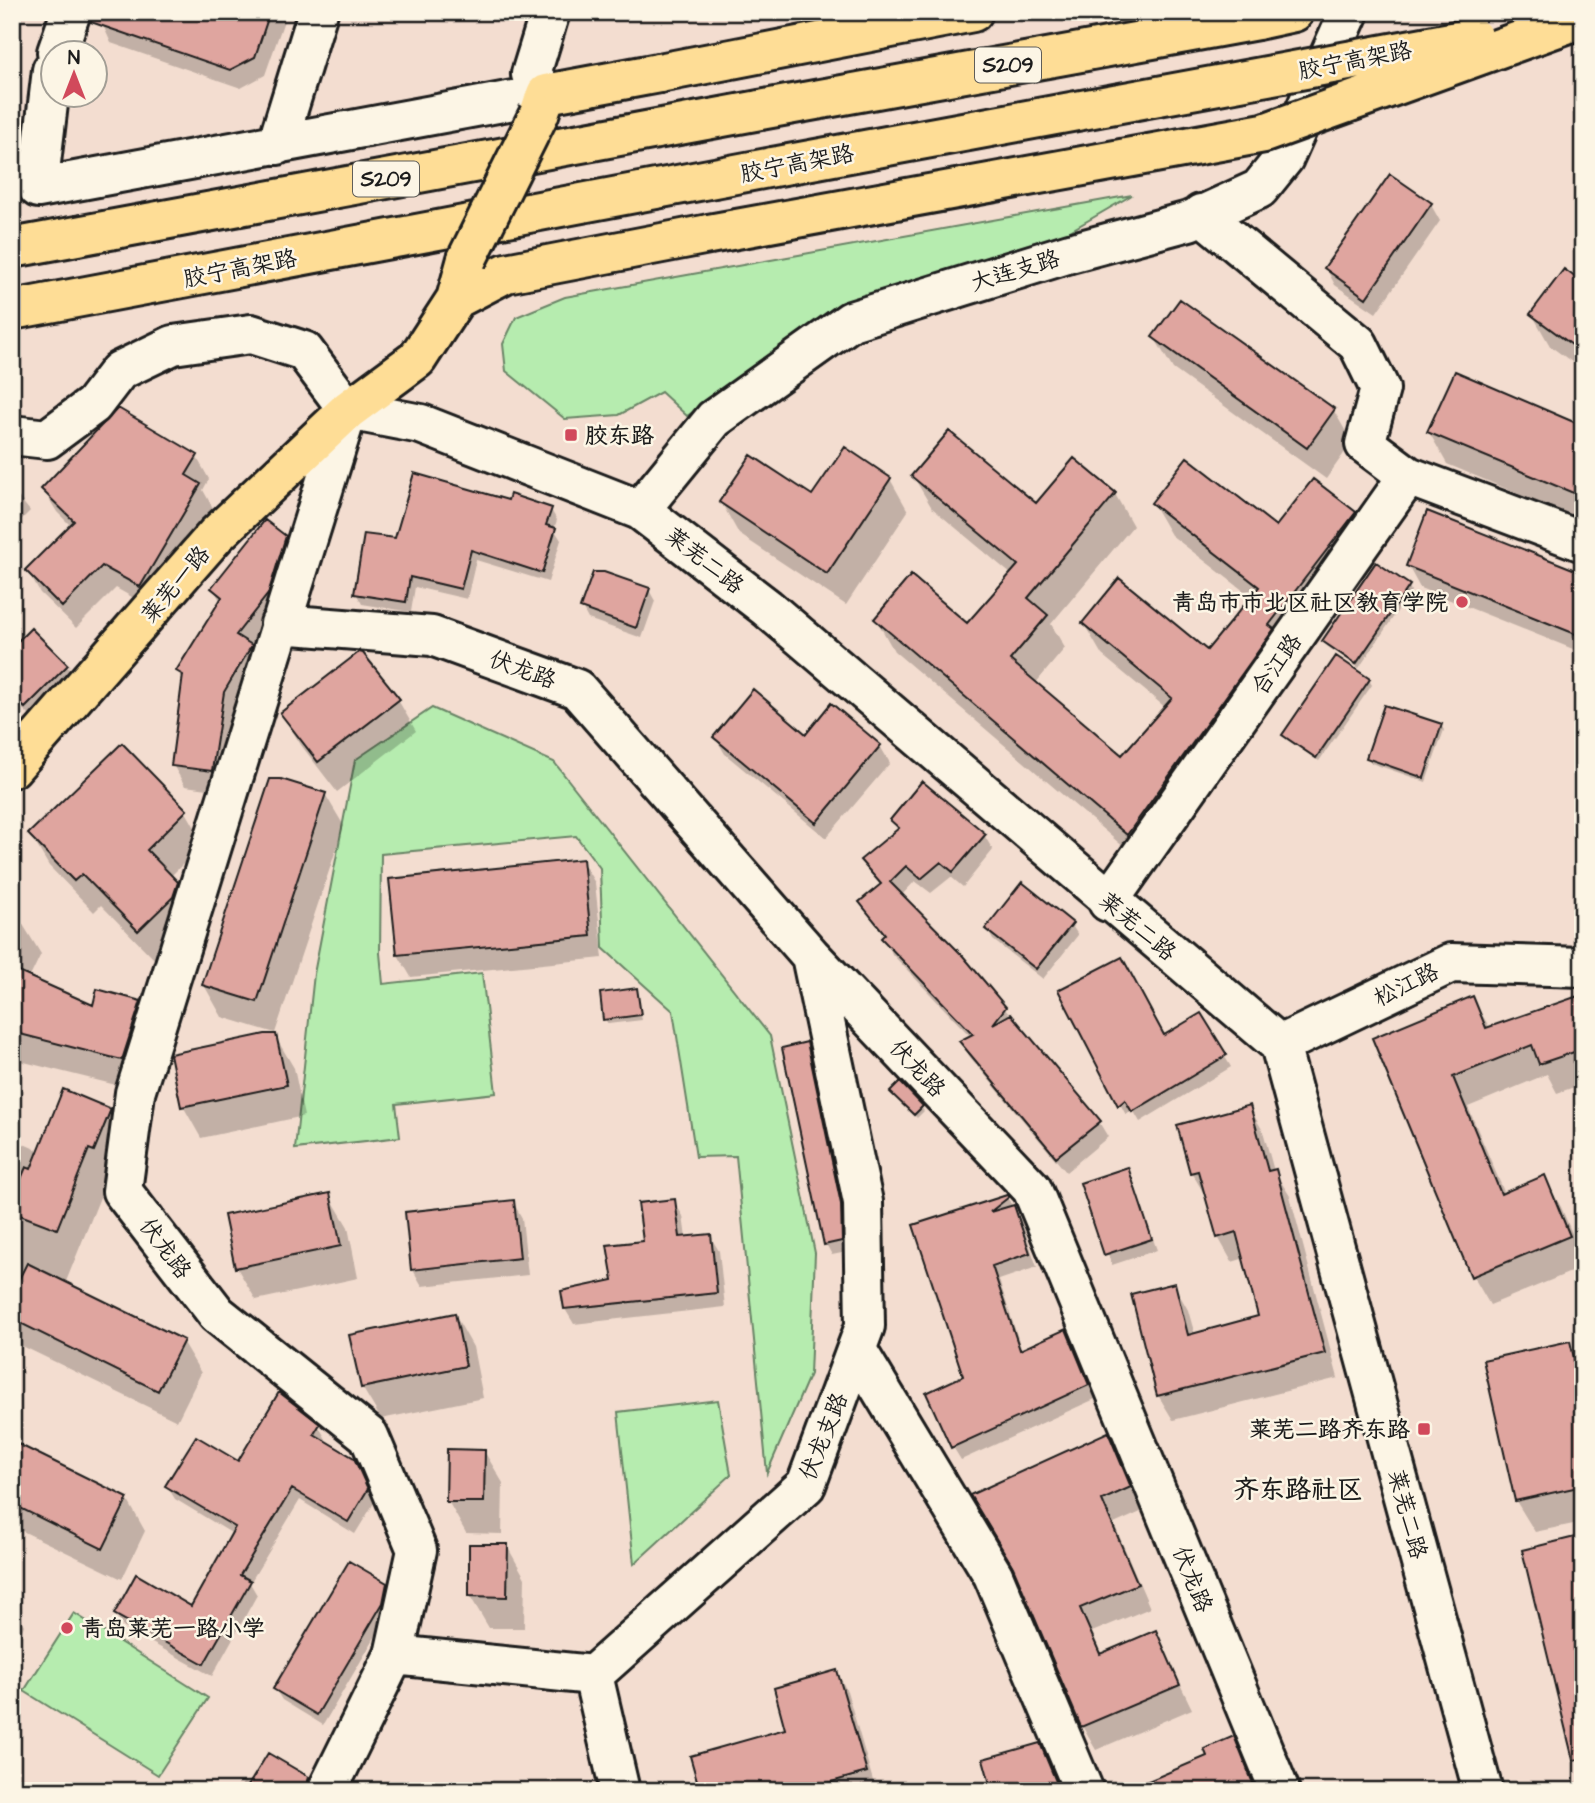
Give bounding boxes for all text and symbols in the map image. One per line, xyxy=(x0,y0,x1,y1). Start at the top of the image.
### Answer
street label: 胶宁高架路 xyxy=(1296,34,1415,88)
north arrow xyxy=(38,38,108,108)
text: N xyxy=(68,45,80,72)
road number: S209 xyxy=(975,48,1041,82)
street label: 胶宁高架路 xyxy=(738,137,857,191)
road number: S209 xyxy=(353,162,419,196)
street label: 胶宁高架路 xyxy=(181,242,300,296)
street label: 大连支路 xyxy=(967,242,1064,300)
place label: 胶东路 xyxy=(585,420,654,452)
marker: 胶东路 xyxy=(563,427,579,443)
street label: 莱芜二路 xyxy=(658,520,750,602)
street label: 莱芜一路 xyxy=(134,539,218,630)
place label: 青岛市市北区社区教育学院 xyxy=(1172,587,1448,619)
marker: 青岛市市北区社区教育学院 xyxy=(1454,594,1470,610)
street label: 合江路 xyxy=(1244,627,1310,702)
street label: 伏龙路 xyxy=(485,643,561,697)
street label: 莱芜二路 xyxy=(1092,885,1183,969)
street label: 松江路 xyxy=(1368,955,1444,1014)
street label: 伏龙路 xyxy=(882,1033,952,1105)
street label: 伏龙路 xyxy=(132,1211,199,1286)
street label: 伏龙支路 xyxy=(792,1388,856,1485)
place label: 莱芜二路齐东路 xyxy=(1249,1414,1410,1446)
marker: 莱芜二路齐东路 xyxy=(1416,1421,1432,1437)
street label: 莱芜二路 xyxy=(1380,1466,1434,1563)
district label: 齐东路社区 xyxy=(1233,1472,1363,1508)
street label: 伏龙路 xyxy=(1164,1541,1220,1617)
place label: 青岛莱芜一路小学 xyxy=(81,1613,265,1645)
marker: 青岛莱芜一路小学 xyxy=(59,1620,75,1636)

